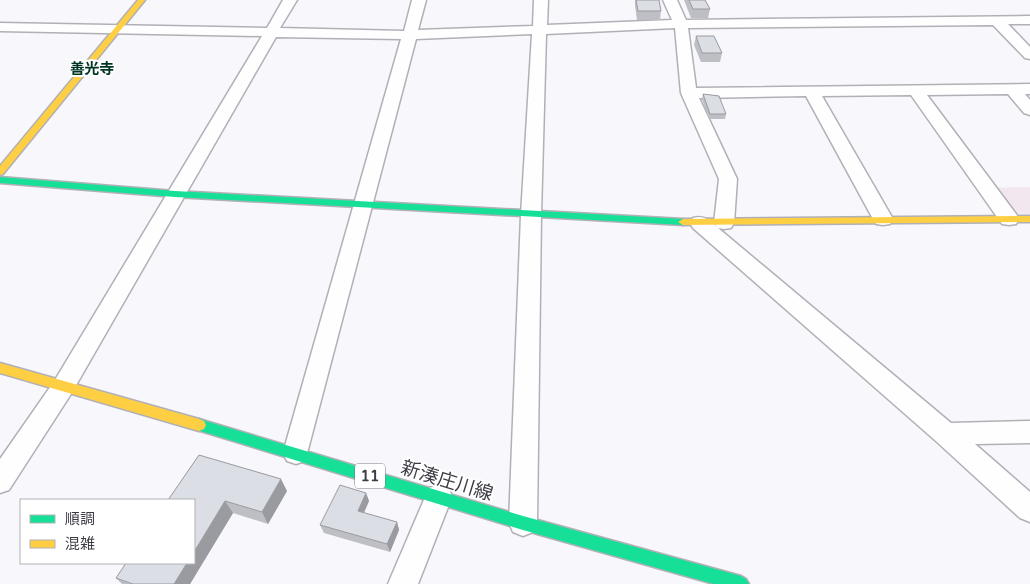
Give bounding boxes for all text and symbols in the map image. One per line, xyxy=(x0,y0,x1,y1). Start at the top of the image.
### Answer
district label: 善光寺 xyxy=(69,60,115,78)
street label: 新湊庄川線 xyxy=(398,457,496,505)
road number: 11 xyxy=(355,464,385,488)
legend xyxy=(20,499,195,564)
text: 順調 xyxy=(65,510,95,528)
text: 混雑 xyxy=(65,535,95,553)

